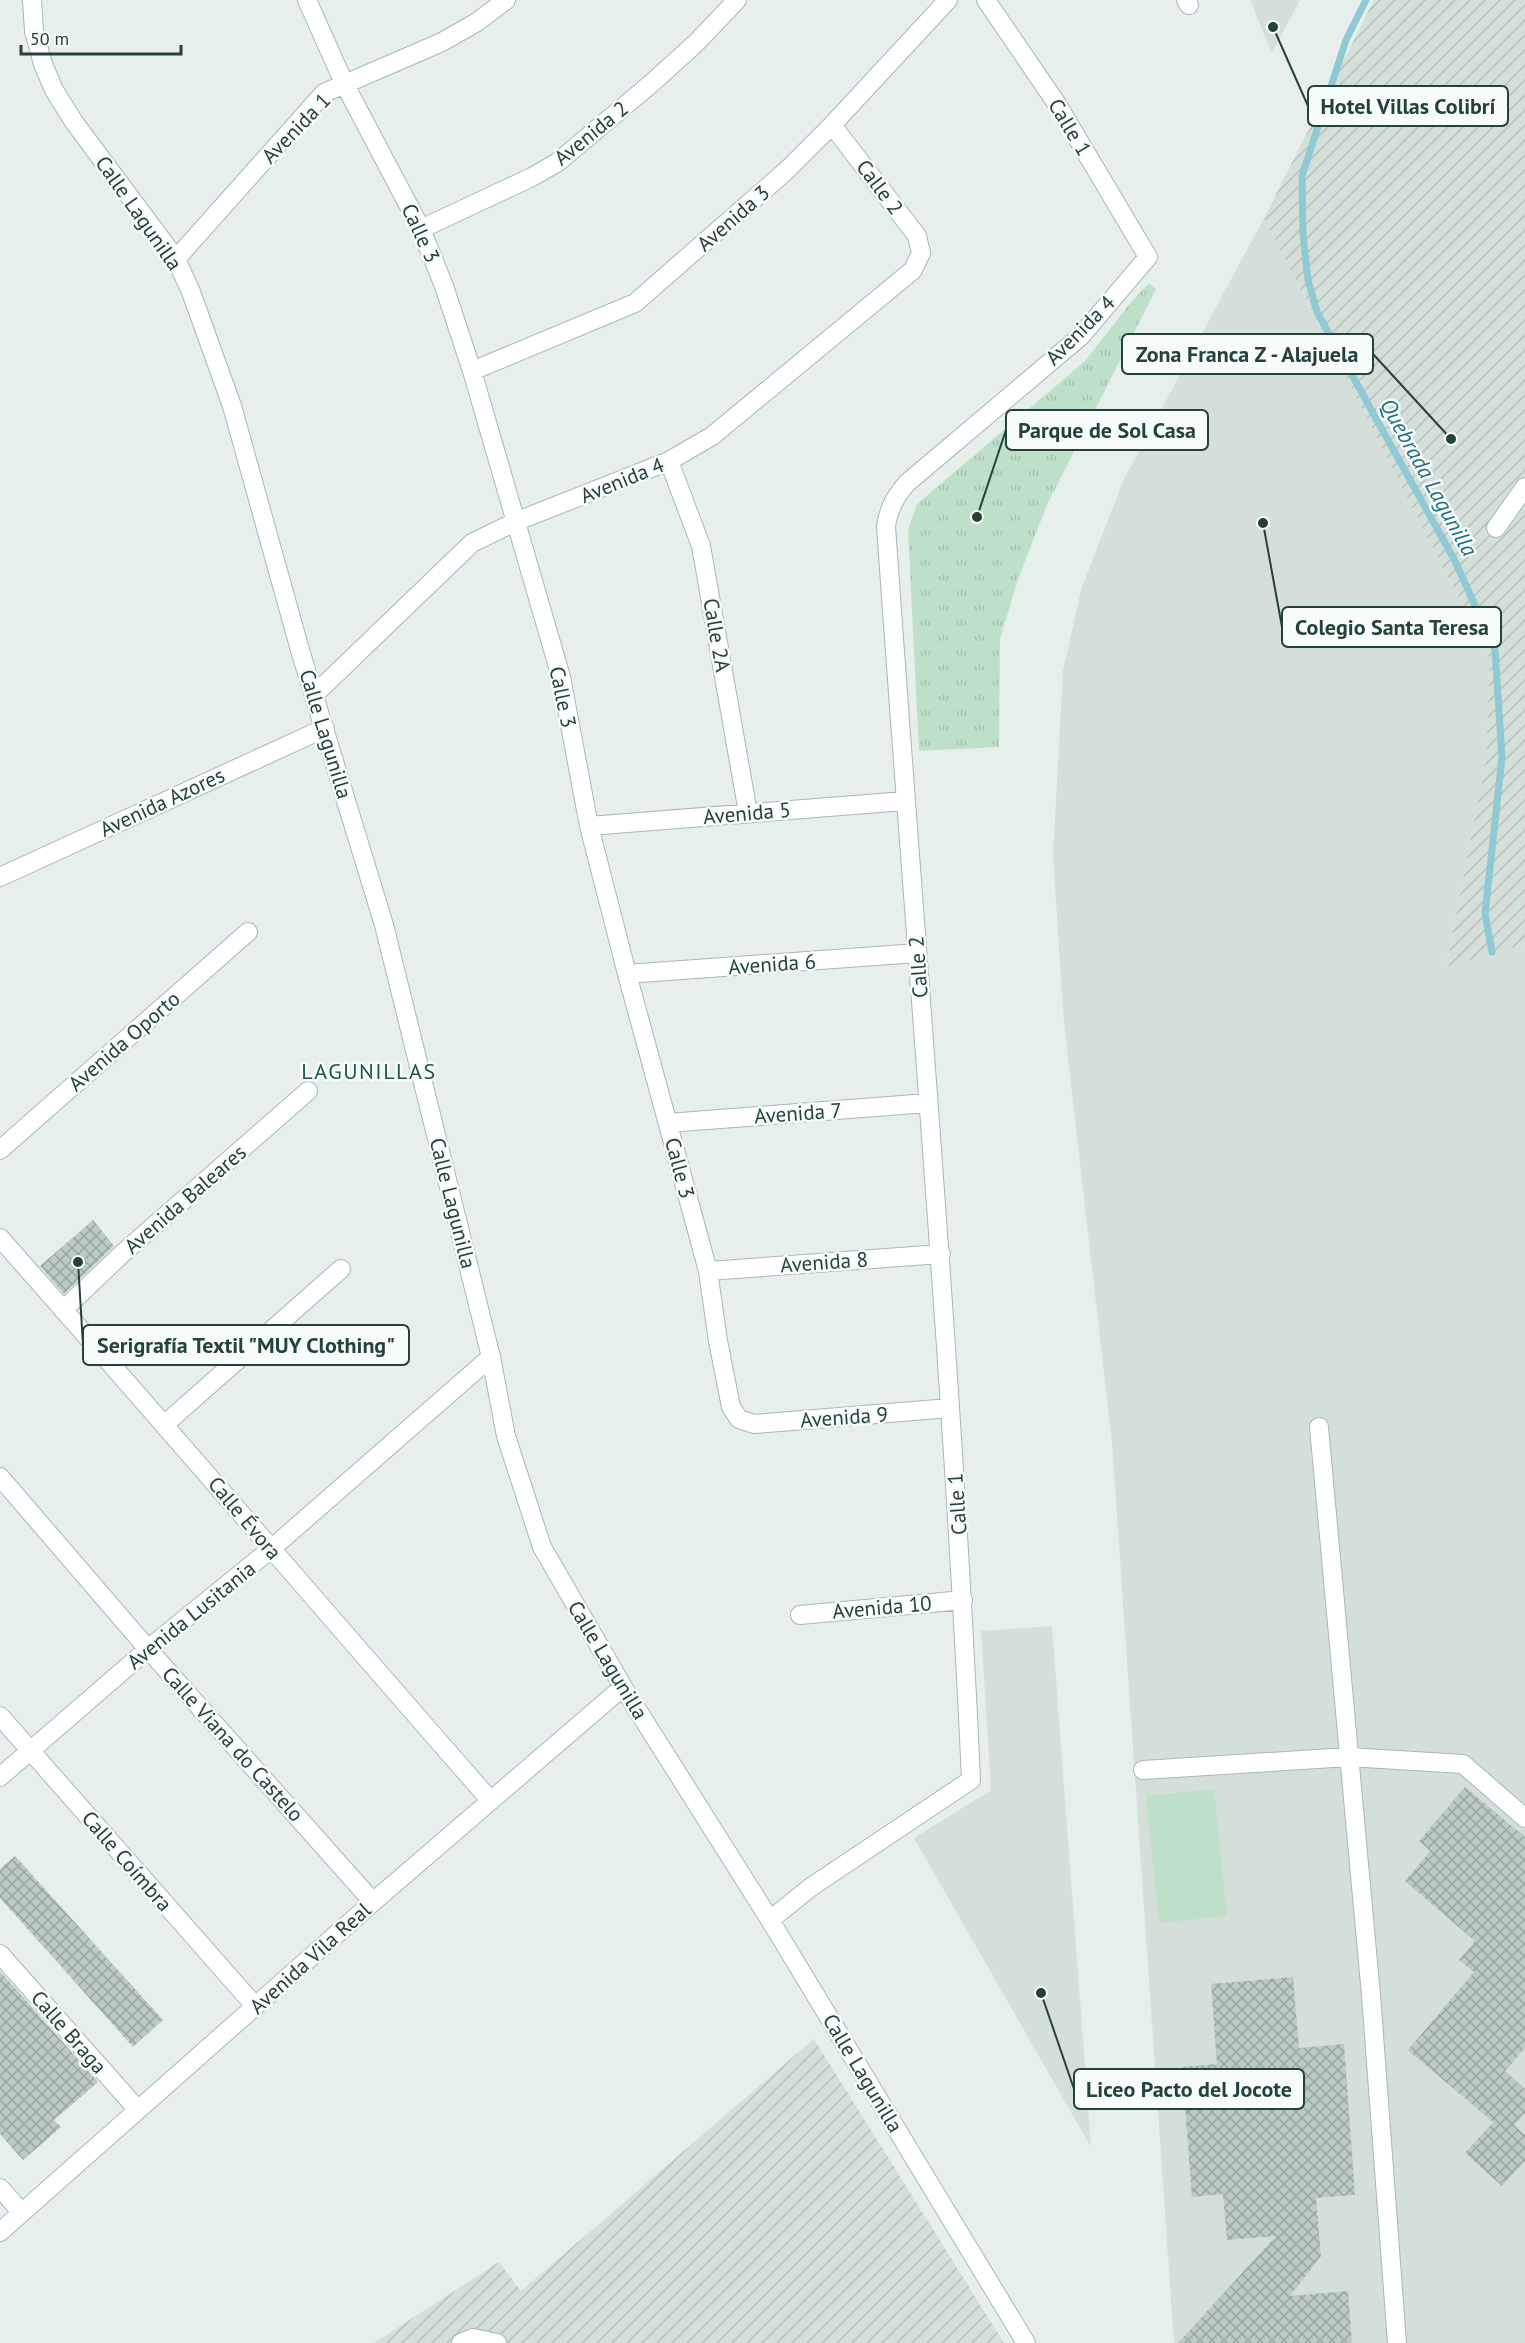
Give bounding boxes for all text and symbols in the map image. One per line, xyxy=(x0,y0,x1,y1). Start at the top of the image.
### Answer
scale bar xyxy=(21,18,182,56)
text: 50 m xyxy=(30,27,69,50)
callout: Hotel Villas Colibrí xyxy=(1308,86,1508,126)
street label: Avenida 1 xyxy=(256,87,336,169)
text: Hotel Villas Colibrí xyxy=(1321,92,1496,120)
street label: Calle 1 xyxy=(1042,93,1098,161)
street label: Avenida 2 xyxy=(548,95,634,171)
street label: Calle Lagunilla xyxy=(90,150,188,276)
street label: Calle 2 xyxy=(851,154,909,220)
street label: Avenida 3 xyxy=(691,179,775,257)
street label: Calle 3 xyxy=(396,199,446,267)
street label: Avenida 4 xyxy=(1039,289,1121,371)
callout: Zona Franca Z - Alajuela xyxy=(1122,334,1373,374)
text: Zona Franca Z - Alajuela xyxy=(1136,340,1358,368)
water label: Quebrada Lagunilla xyxy=(1374,393,1484,561)
callout: Parque de Sol Casa xyxy=(1006,410,1208,450)
text: Parque de Sol Casa xyxy=(1018,416,1196,444)
street label: Avenida 4 xyxy=(576,451,668,509)
street label: Calle 2A xyxy=(697,596,737,675)
callout: Colegio Santa Teresa xyxy=(1282,607,1501,647)
text: Colegio Santa Teresa xyxy=(1295,613,1489,641)
street label: Calle 3 xyxy=(543,664,583,730)
street label: Calle Lagunilla xyxy=(294,666,358,802)
street label: Avenida Azores xyxy=(95,761,229,843)
street label: Avenida 5 xyxy=(702,796,792,830)
street label: Calle 2 xyxy=(902,935,934,999)
street label: Avenida 6 xyxy=(727,947,817,981)
street label: Avenida Oporto xyxy=(63,985,185,1097)
district label: LAGUNILLAS xyxy=(301,1057,437,1085)
street label: Avenida 7 xyxy=(753,1096,843,1130)
street label: Calle Lagunilla xyxy=(424,1135,482,1271)
street label: Calle 3 xyxy=(659,1135,701,1201)
street label: Avenida Baleares xyxy=(118,1139,252,1259)
street label: Avenida 8 xyxy=(779,1245,869,1279)
callout: Serigrafía Textil "MUY Clothing" xyxy=(83,1325,409,1365)
text: Serigrafía Textil "MUY Clothing" xyxy=(97,1331,395,1359)
street label: Avenida 9 xyxy=(799,1400,889,1434)
street label: Calle Évora xyxy=(202,1471,288,1565)
street label: Calle 1 xyxy=(941,1472,973,1536)
street label: Avenida Lusitania xyxy=(121,1555,261,1675)
street label: Avenida 10 xyxy=(831,1589,933,1625)
street label: Calle Lagunilla xyxy=(562,1596,654,1724)
street label: Calle Viana do Castelo xyxy=(156,1661,310,1827)
street label: Calle Coímbra xyxy=(76,1805,178,1917)
street label: Avenida Vila Real xyxy=(244,1896,376,2020)
street label: Calle Braga xyxy=(25,1985,113,2079)
street label: Calle Lagunilla xyxy=(817,2009,909,2137)
callout: Liceo Pacto del Jocote xyxy=(1074,2069,1304,2109)
text: Liceo Pacto del Jocote xyxy=(1086,2075,1292,2103)

